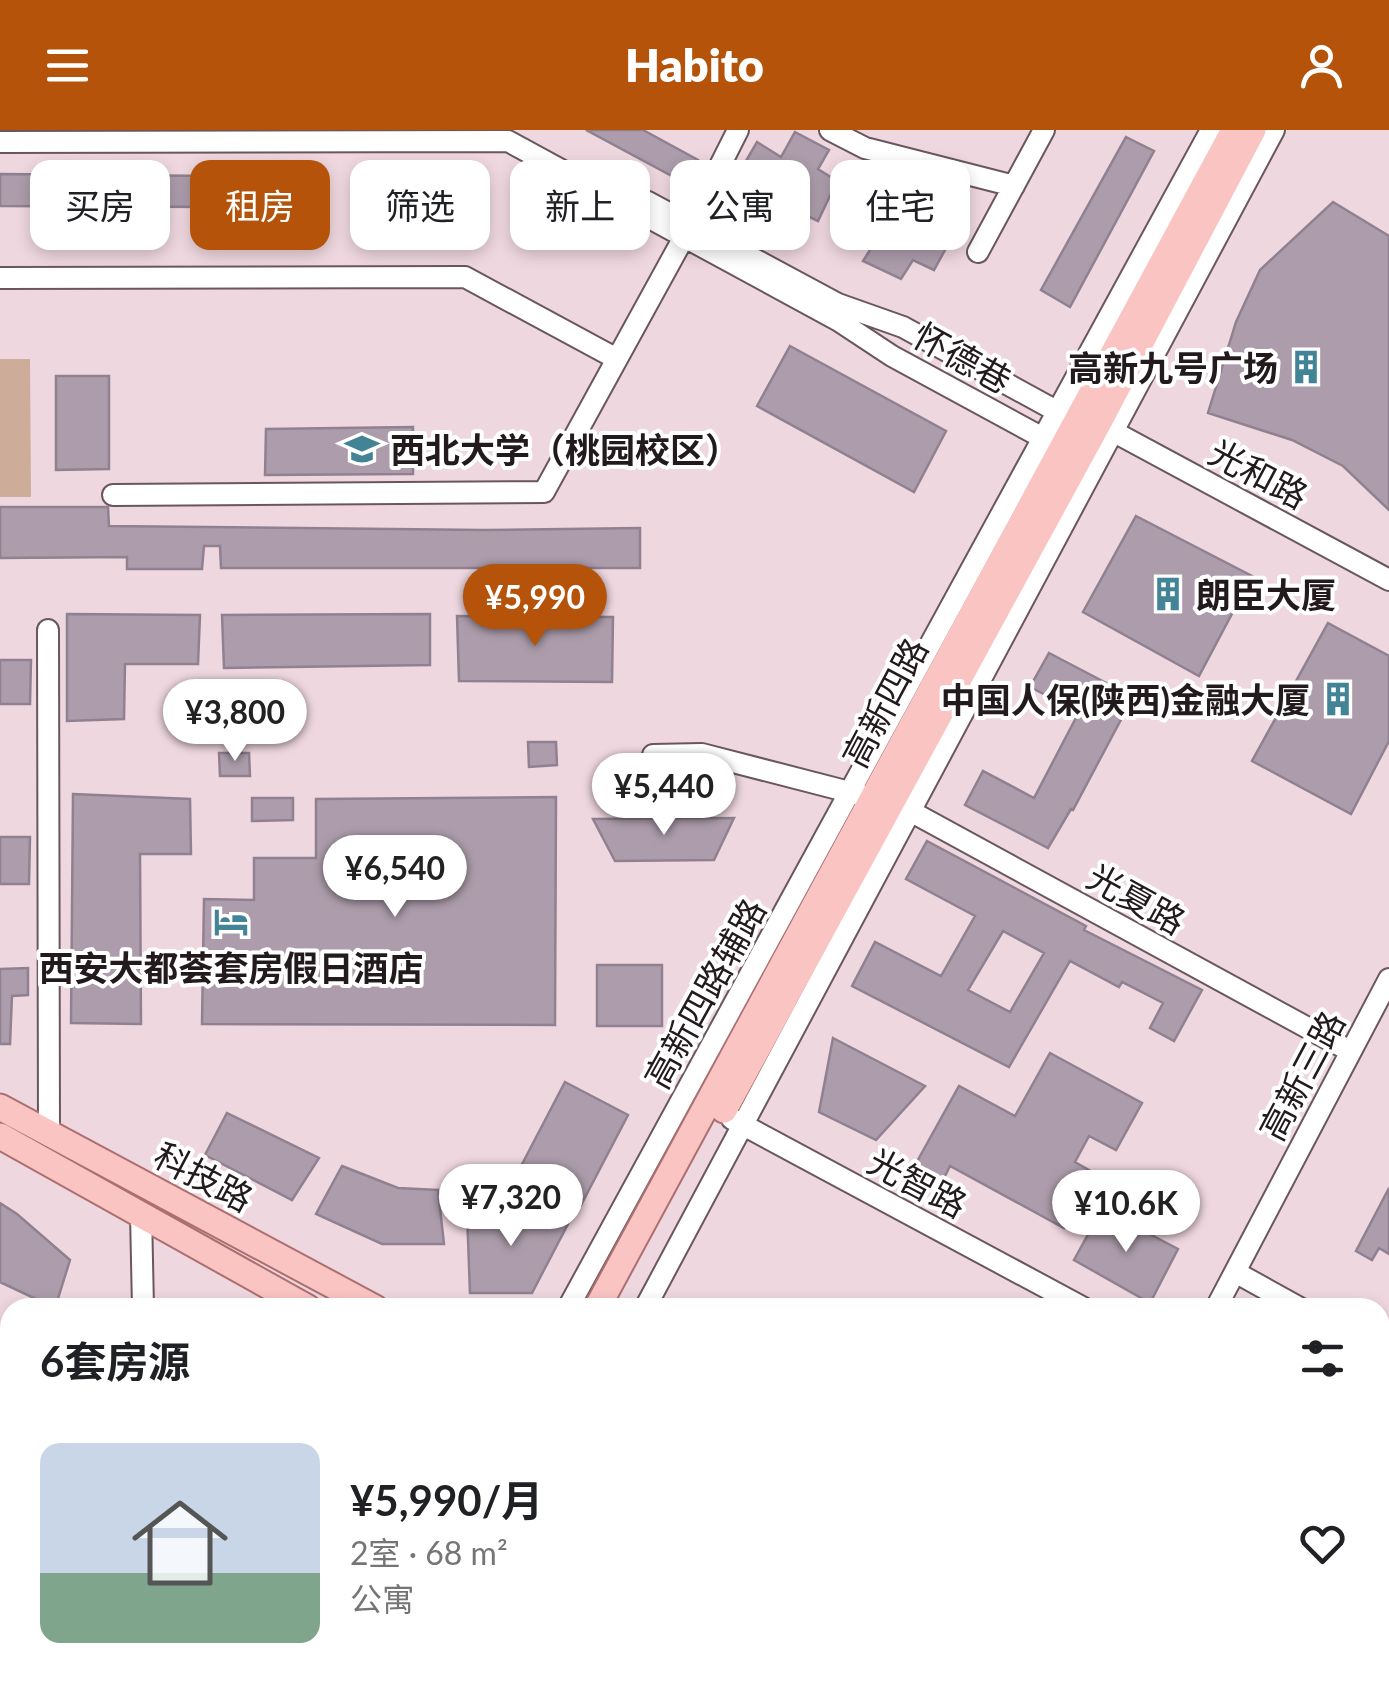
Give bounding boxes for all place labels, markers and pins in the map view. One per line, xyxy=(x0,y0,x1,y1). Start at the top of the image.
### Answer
place label: 高新九号广场 xyxy=(1068,346,1278,388)
building icon: 高新九号广场 xyxy=(1287,348,1325,386)
place label: 西北大学（桃园校区） xyxy=(390,428,740,470)
school or university icon: 西北大学（桃园校区） xyxy=(343,430,381,468)
pin: ¥5,990 xyxy=(454,564,616,649)
place label: 朗臣大厦 xyxy=(1196,573,1336,615)
building icon: 朗臣大厦 xyxy=(1149,575,1187,613)
place label: 中国人保(陕西)金融大厦 xyxy=(941,678,1310,720)
pin: ¥3,800 xyxy=(154,679,316,764)
building icon: 中国人保(陕西)金融大厦 xyxy=(1319,680,1357,718)
pin: ¥5,440 xyxy=(583,753,745,838)
pin: ¥6,540 xyxy=(314,835,476,920)
hotel icon: 西安大都荟套房假日酒店 xyxy=(212,903,250,941)
place label: 西安大都荟套房假日酒店 xyxy=(38,946,424,988)
pin: ¥7,320 xyxy=(430,1164,592,1249)
pin: ¥10.6K xyxy=(1045,1170,1207,1255)

